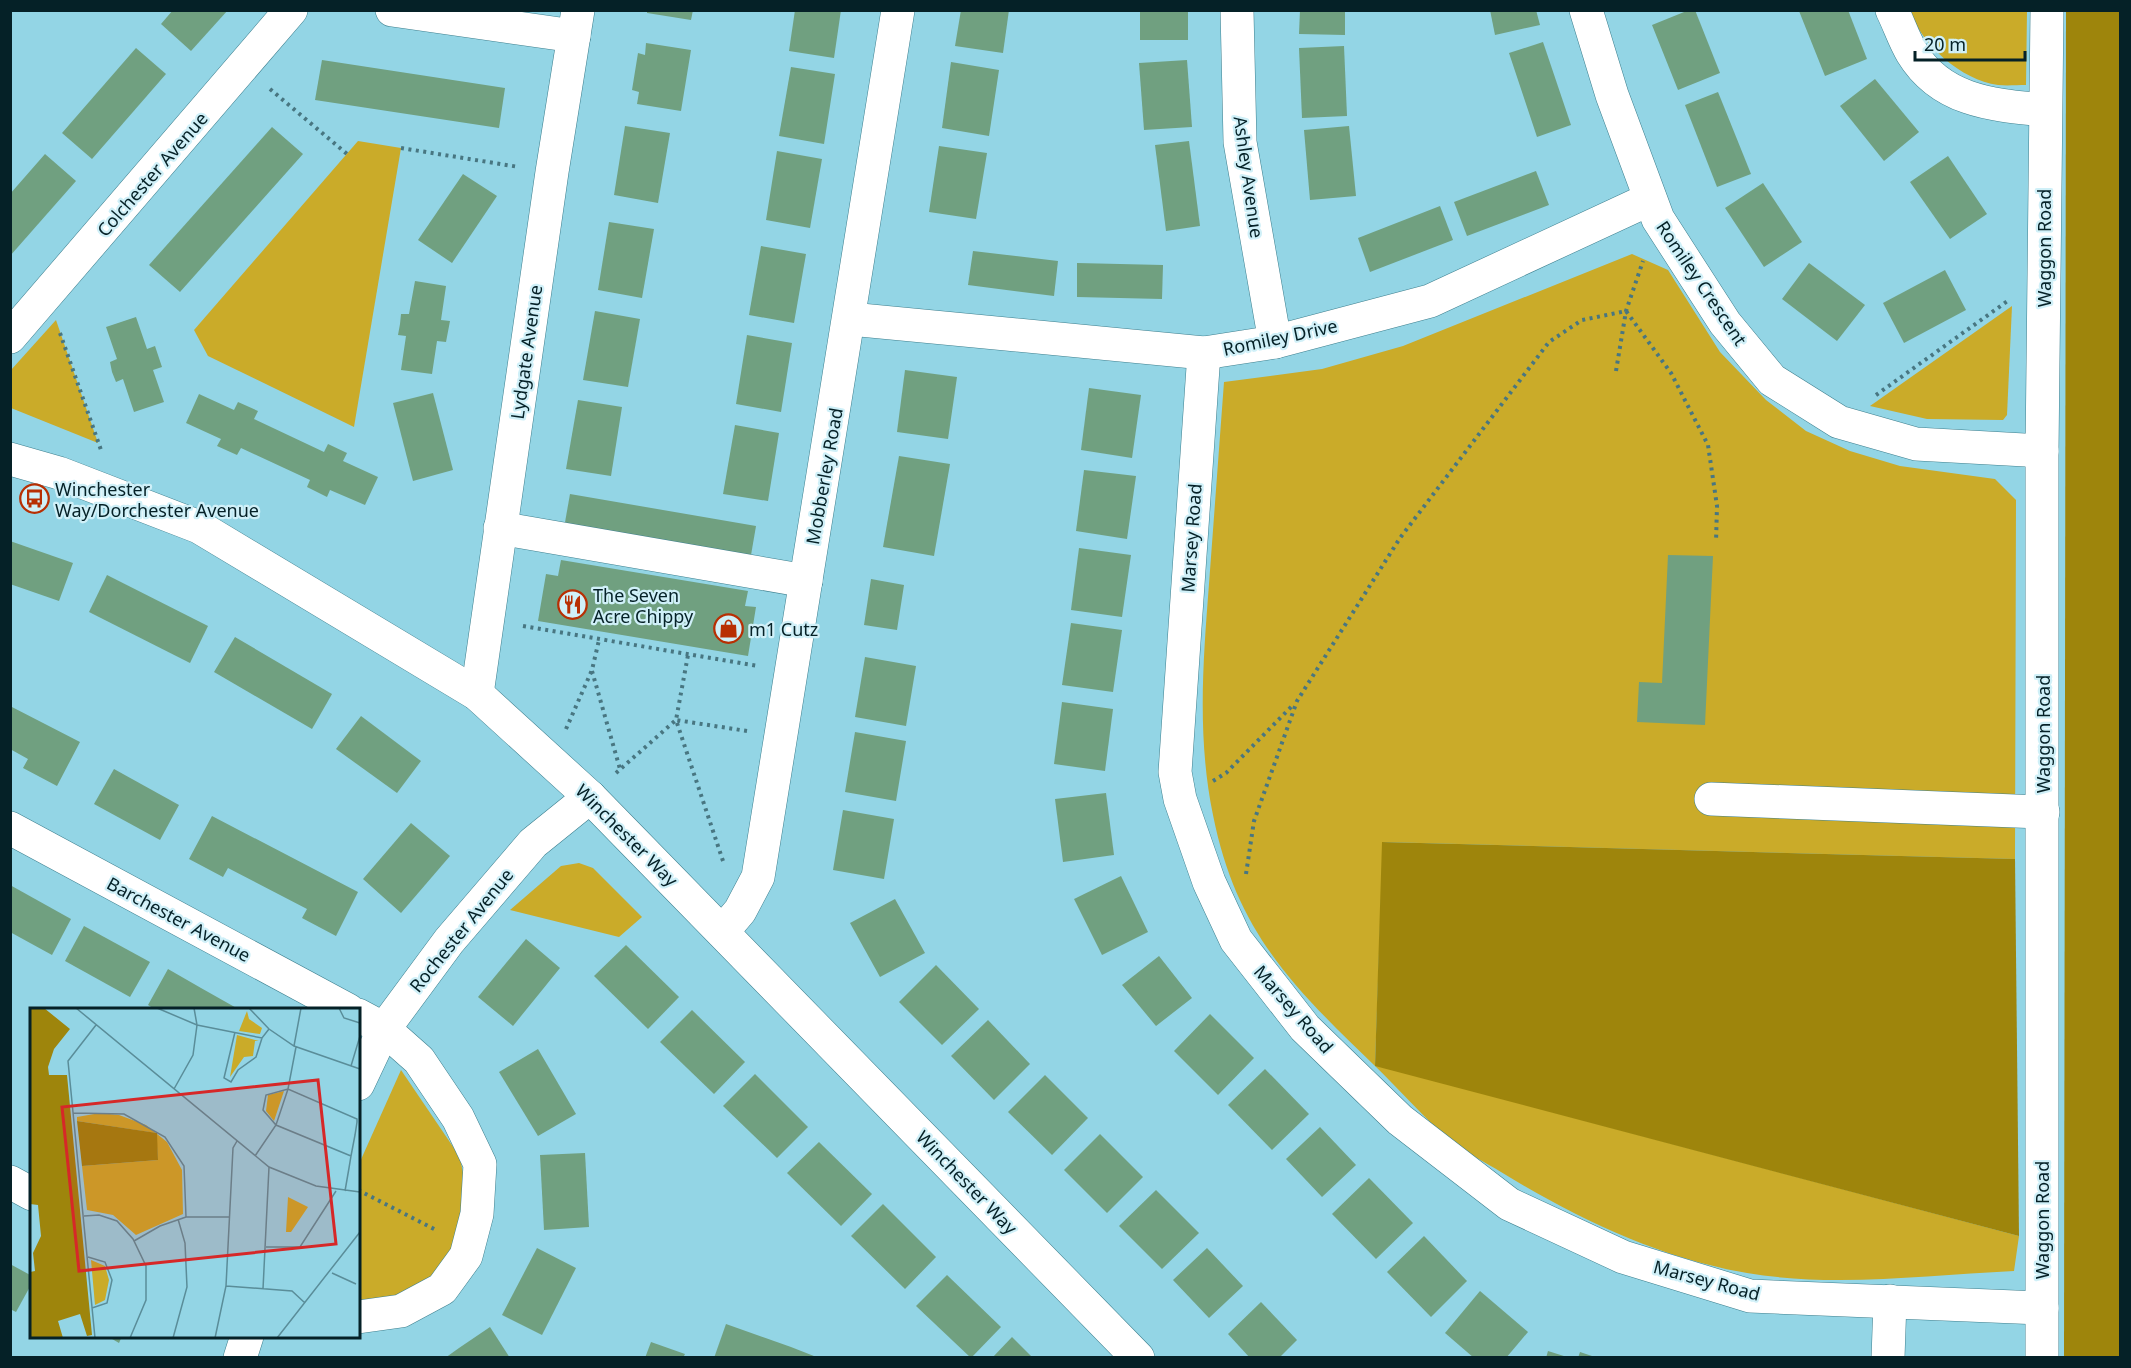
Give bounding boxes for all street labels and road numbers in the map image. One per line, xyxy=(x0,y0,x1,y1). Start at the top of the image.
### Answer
street label: Colchester Avenue xyxy=(91,107,213,241)
street label: Ashley Avenue xyxy=(1229,115,1269,239)
street label: Waggon Road xyxy=(2032,189,2056,307)
street label: Romiley Crescent xyxy=(1651,216,1753,350)
street label: Lydgate Avenue xyxy=(505,283,547,421)
street label: Romiley Drive xyxy=(1221,313,1339,361)
street label: Mobberley Road xyxy=(800,406,848,546)
street label: Marsey Road xyxy=(1175,483,1207,593)
street label: Waggon Road xyxy=(2031,675,2055,793)
street label: Winchester Way xyxy=(571,779,684,892)
street label: Rochester Avenue xyxy=(404,863,518,997)
street label: Barchester Avenue xyxy=(103,871,255,967)
street label: Marsey Road xyxy=(1249,960,1339,1058)
street label: Winchester Way xyxy=(911,1125,1023,1240)
street label: Waggon Road xyxy=(2030,1161,2054,1279)
street label: Marsey Road xyxy=(1651,1254,1763,1306)

